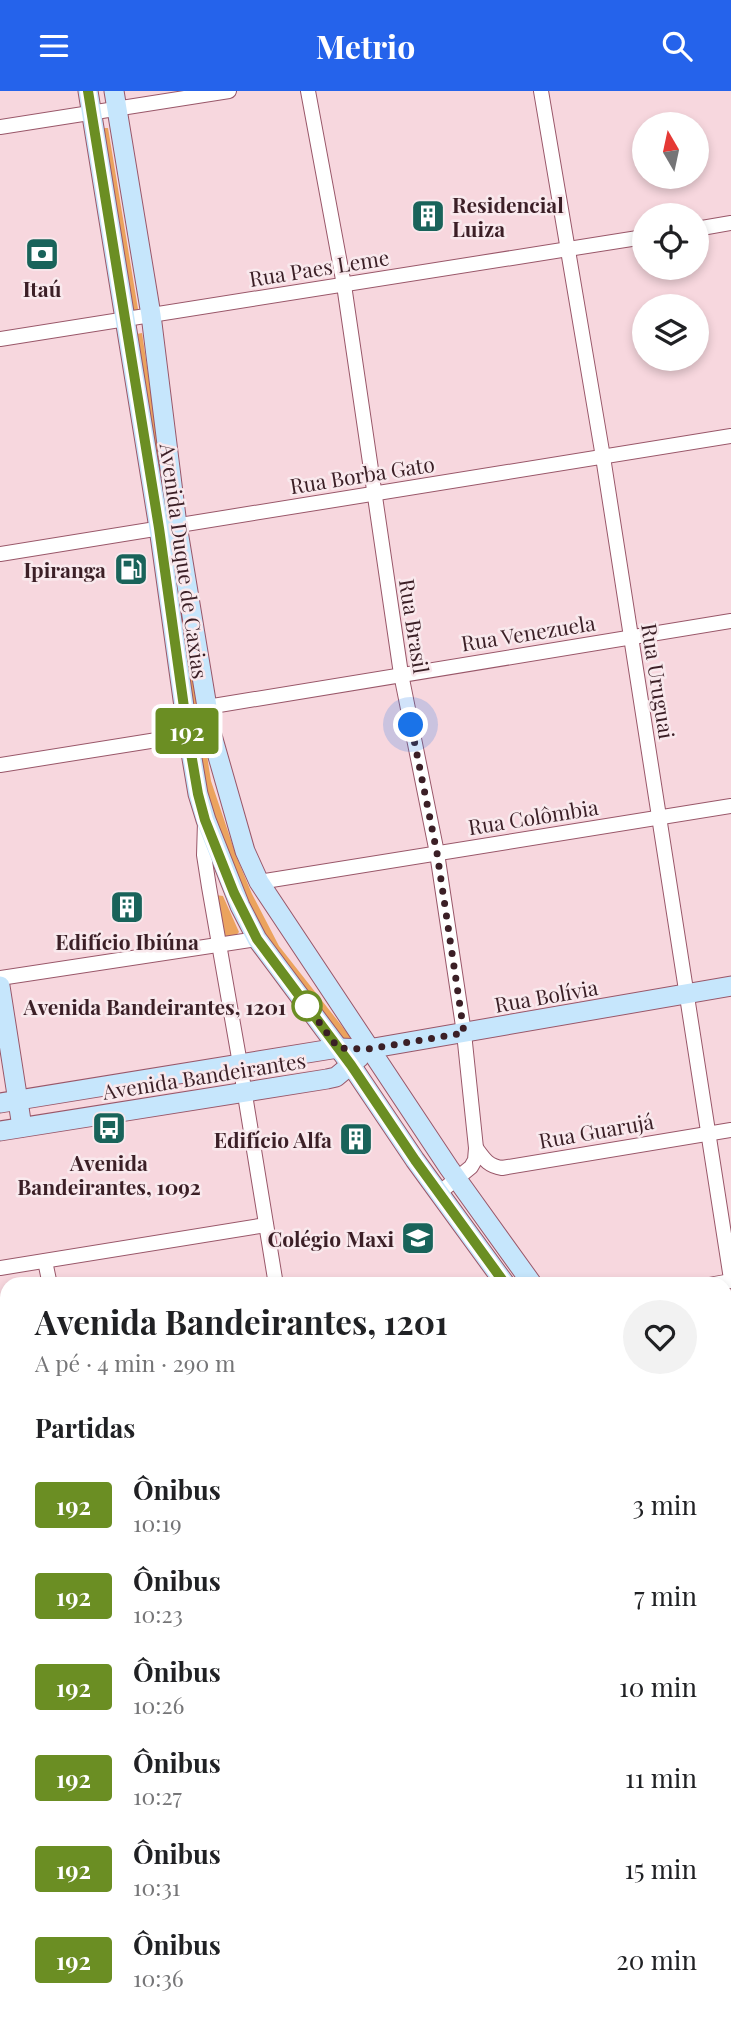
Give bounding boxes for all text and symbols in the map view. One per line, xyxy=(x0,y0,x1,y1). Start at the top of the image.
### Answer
text: Metrio xyxy=(316,24,415,67)
icon: menu xyxy=(35,27,73,65)
icon: search xyxy=(658,27,696,65)
north arrow xyxy=(632,112,709,189)
map controls xyxy=(632,112,709,371)
place label: Residencial Luiza xyxy=(452,190,564,242)
building icon: Residencial Luiza xyxy=(409,197,447,235)
button: locate xyxy=(632,203,709,280)
bank icon: Itaú xyxy=(23,235,61,273)
street label: Rua Paes Leme xyxy=(247,242,391,292)
place label: Itaú xyxy=(23,274,62,302)
button: layers xyxy=(632,294,709,371)
street label: Avenida Duque de Caxias xyxy=(154,441,215,680)
street label: Rua Borba Gato xyxy=(288,449,436,499)
fuel station icon: Ipiranga xyxy=(112,550,150,588)
place label: Ipiranga xyxy=(23,555,106,583)
street label: Rua Brasil xyxy=(394,577,436,675)
street label: Rua Venezuela xyxy=(459,607,598,656)
street label: Rua Uruguai xyxy=(636,621,682,741)
your location xyxy=(393,707,428,742)
line badge: 192 xyxy=(147,708,227,754)
text: 192 xyxy=(169,715,205,747)
street label: Rua Colômbia xyxy=(466,792,601,840)
building icon: Edifício Ibiúna xyxy=(108,888,146,926)
place label: Edifício Ibiúna xyxy=(55,927,199,955)
street label: Rua Bolívia xyxy=(492,972,600,1018)
marker: Avenida Bandeirantes, 1201 xyxy=(292,991,322,1021)
place label: Avenida Bandeirantes, 1201 xyxy=(22,992,286,1020)
street label: Avenida Bandeirantes xyxy=(100,1045,307,1105)
street label: Rua Guarujá xyxy=(536,1106,656,1154)
bus stop icon: Avenida Bandeirantes, 1092 xyxy=(90,1109,128,1147)
building icon: Edifício Alfa xyxy=(337,1120,375,1158)
place label: Edifício Alfa xyxy=(214,1125,332,1153)
place label: Avenida Bandeirantes, 1092 xyxy=(17,1148,201,1200)
school or university icon: Colégio Maxi xyxy=(399,1219,437,1257)
place label: Colégio Maxi xyxy=(268,1224,394,1252)
text: Avenida Bandeirantes, 1201 xyxy=(35,1299,448,1343)
button: heart xyxy=(623,1300,697,1374)
text: A pé · 4 min · 290 m xyxy=(35,1347,235,1378)
text: Partidas xyxy=(35,1410,135,1445)
text: Ônibus xyxy=(133,1472,221,1507)
text: 3 min xyxy=(633,1487,697,1522)
text: 192 xyxy=(56,1489,91,1521)
text: 10:19 xyxy=(133,1507,182,1538)
text: Ônibus xyxy=(133,1563,221,1598)
text: 7 min xyxy=(634,1578,697,1613)
text: 192 xyxy=(56,1580,91,1612)
text: 10:23 xyxy=(133,1598,183,1629)
text: Ônibus xyxy=(133,1654,221,1689)
text: 10 min xyxy=(619,1669,697,1704)
text: 192 xyxy=(56,1671,91,1703)
text: 10:26 xyxy=(133,1689,184,1720)
text: Ônibus xyxy=(133,1745,221,1780)
text: 11 min xyxy=(625,1760,697,1795)
text: 192 xyxy=(56,1762,91,1794)
text: 10:27 xyxy=(133,1780,182,1811)
text: Ônibus xyxy=(133,1836,221,1871)
text: 15 min xyxy=(625,1851,697,1886)
text: 192 xyxy=(56,1853,91,1885)
text: 10:31 xyxy=(133,1871,180,1902)
text: Ônibus xyxy=(133,1927,221,1962)
text: 20 min xyxy=(616,1942,697,1977)
text: 192 xyxy=(56,1944,91,1976)
text: 10:36 xyxy=(133,1962,184,1993)

